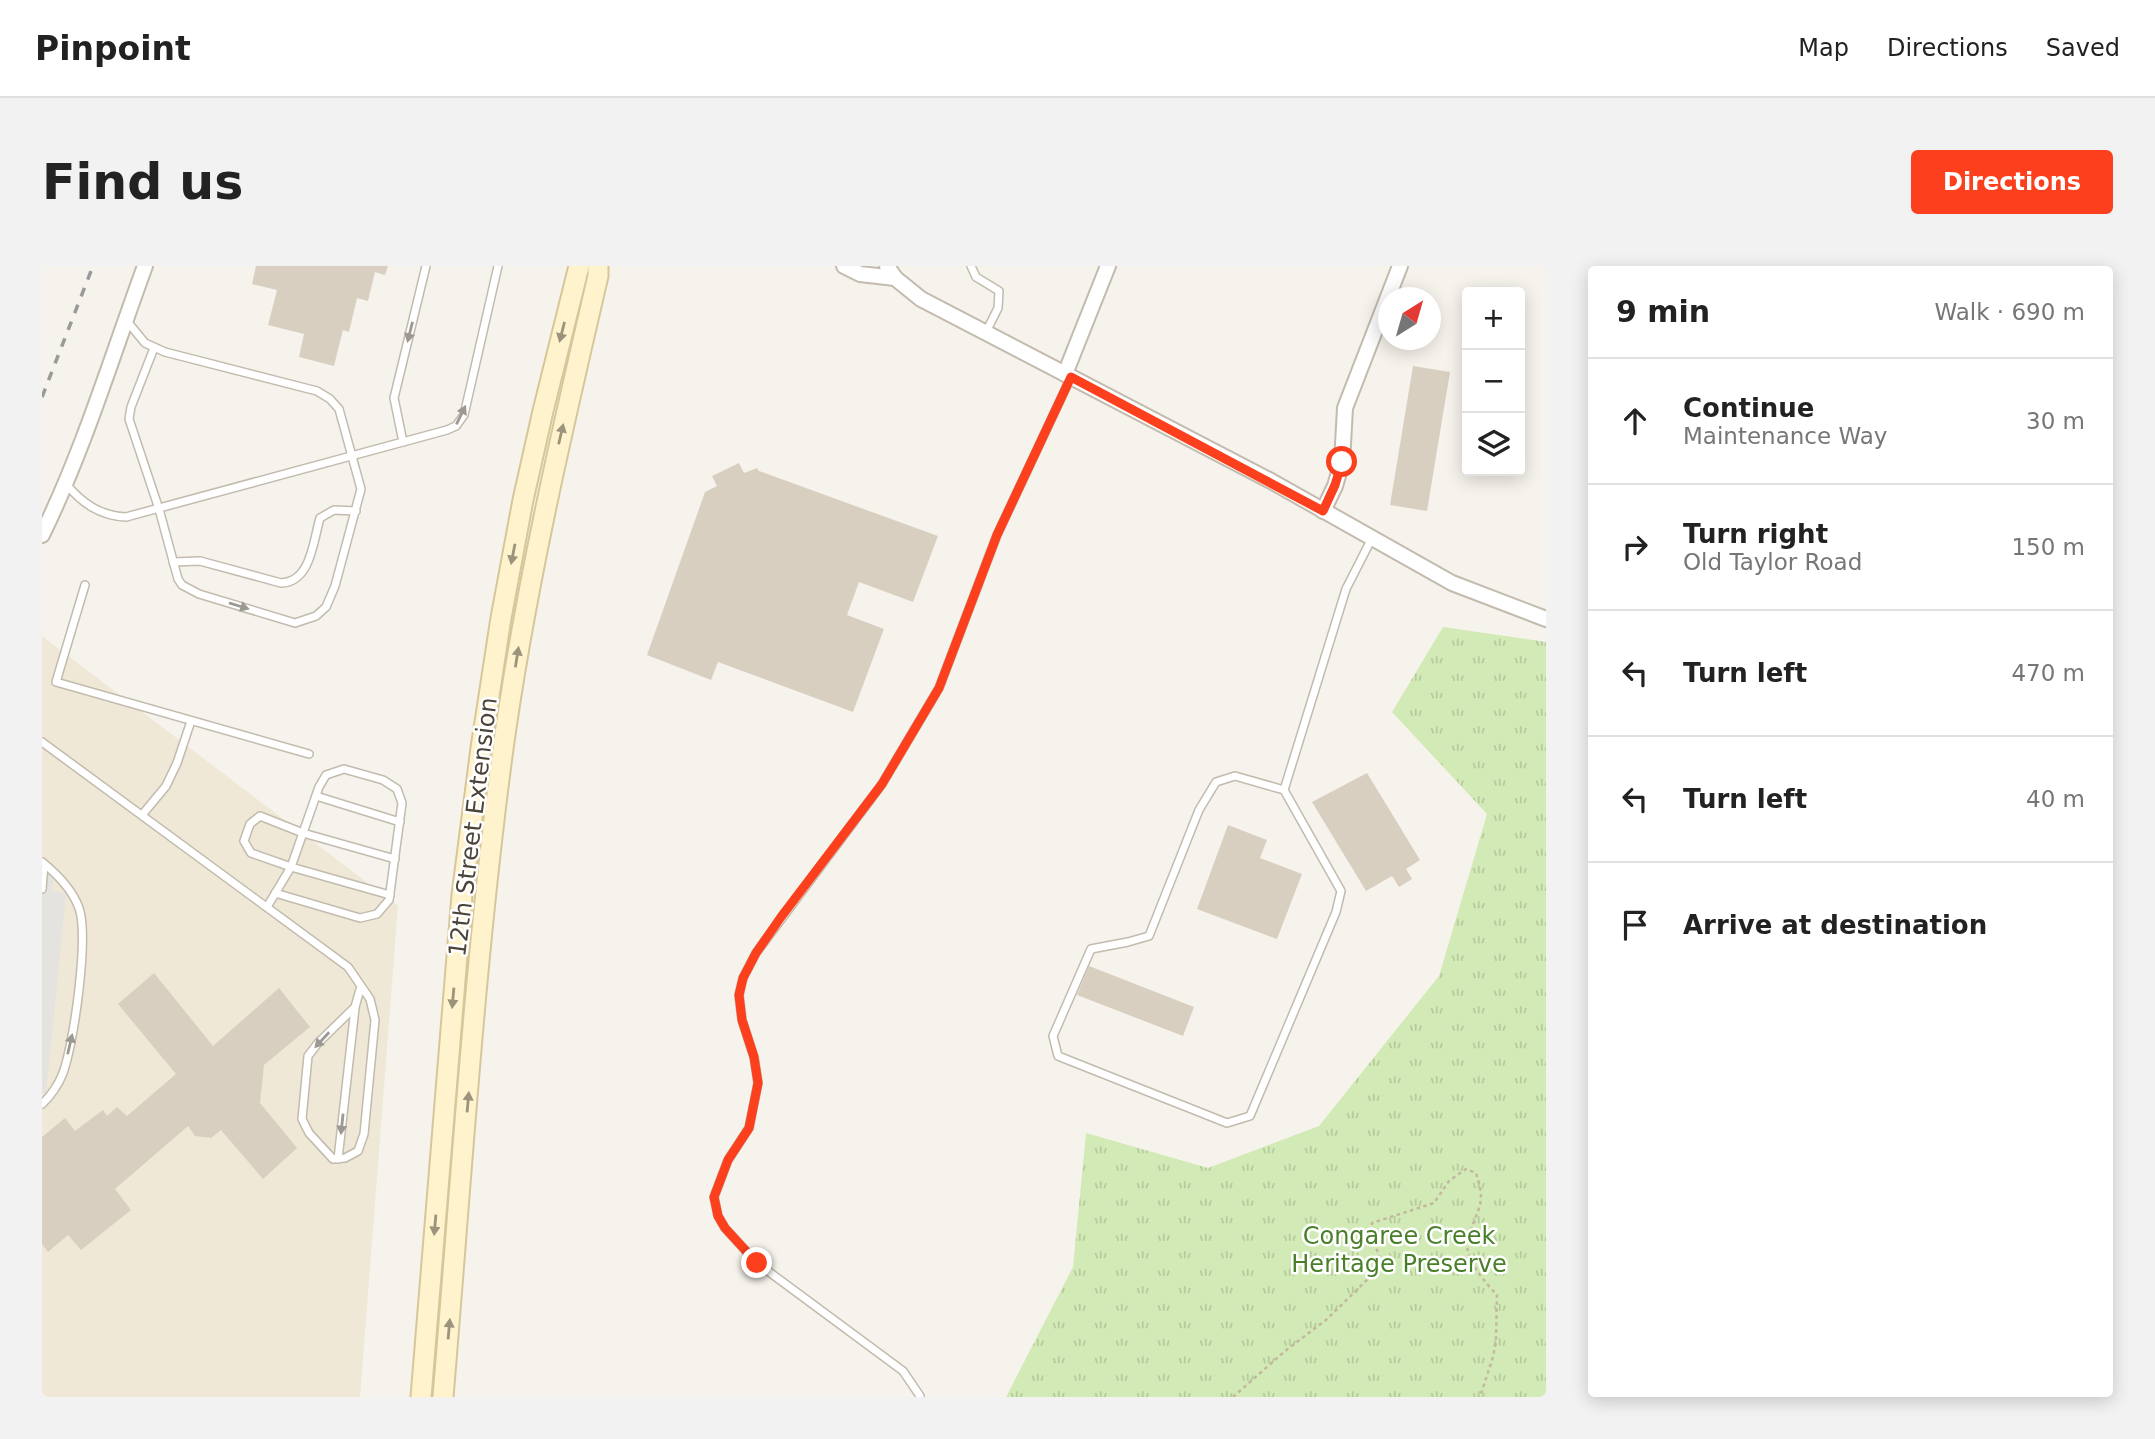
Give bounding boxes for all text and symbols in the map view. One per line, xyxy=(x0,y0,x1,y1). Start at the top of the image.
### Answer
text: Pinpoint xyxy=(35,29,191,68)
text: Map xyxy=(1798,34,1849,62)
text: Directions xyxy=(1887,34,2008,62)
text: Saved xyxy=(2046,34,2120,62)
button: Directions xyxy=(1911,150,2113,214)
text: Find us xyxy=(42,154,243,211)
north arrow xyxy=(1378,287,1441,350)
map controls xyxy=(1462,287,1525,476)
button: + xyxy=(1462,287,1525,350)
text: 9 min xyxy=(1616,294,1710,329)
text: Walk · 690 m xyxy=(1934,299,2085,325)
one-way arrow xyxy=(404,321,415,343)
one-way arrow xyxy=(556,321,567,343)
button: − xyxy=(1462,350,1525,413)
text: Continue xyxy=(1683,393,1814,423)
icon: ahead xyxy=(1616,402,1654,440)
one-way arrow xyxy=(455,405,467,425)
text: 30 m xyxy=(2026,408,2085,434)
button: layers xyxy=(1462,413,1525,476)
one-way arrow xyxy=(556,423,567,445)
text: Maintenance Way xyxy=(1683,423,1887,449)
route start xyxy=(1326,446,1357,477)
text: Turn right xyxy=(1683,519,1828,549)
icon: right xyxy=(1616,528,1654,566)
text: 150 m xyxy=(2011,534,2085,560)
one-way arrow xyxy=(507,543,518,565)
text: Old Taylor Road xyxy=(1683,549,1862,575)
one-way arrow xyxy=(229,602,250,612)
one-way arrow xyxy=(512,646,523,668)
icon: left xyxy=(1616,654,1654,692)
text: Turn left xyxy=(1683,658,1807,688)
text: 470 m xyxy=(2011,660,2085,686)
street label: 12th Street Extension xyxy=(443,696,503,958)
icon: left xyxy=(1616,780,1654,818)
text: Turn left xyxy=(1683,784,1807,814)
text: 40 m xyxy=(2026,786,2085,812)
icon: arrive xyxy=(1616,906,1654,944)
text: Arrive at destination xyxy=(1683,910,1987,940)
one-way arrow xyxy=(447,987,458,1009)
one-way arrow xyxy=(314,1031,330,1049)
one-way arrow xyxy=(65,1033,76,1055)
one-way arrow xyxy=(463,1091,474,1113)
one-way arrow xyxy=(336,1113,347,1135)
one-way arrow xyxy=(429,1214,440,1236)
park label: Congaree Creek Heritage Preserve xyxy=(1291,1222,1507,1278)
route end xyxy=(741,1247,772,1278)
one-way arrow xyxy=(444,1318,455,1340)

